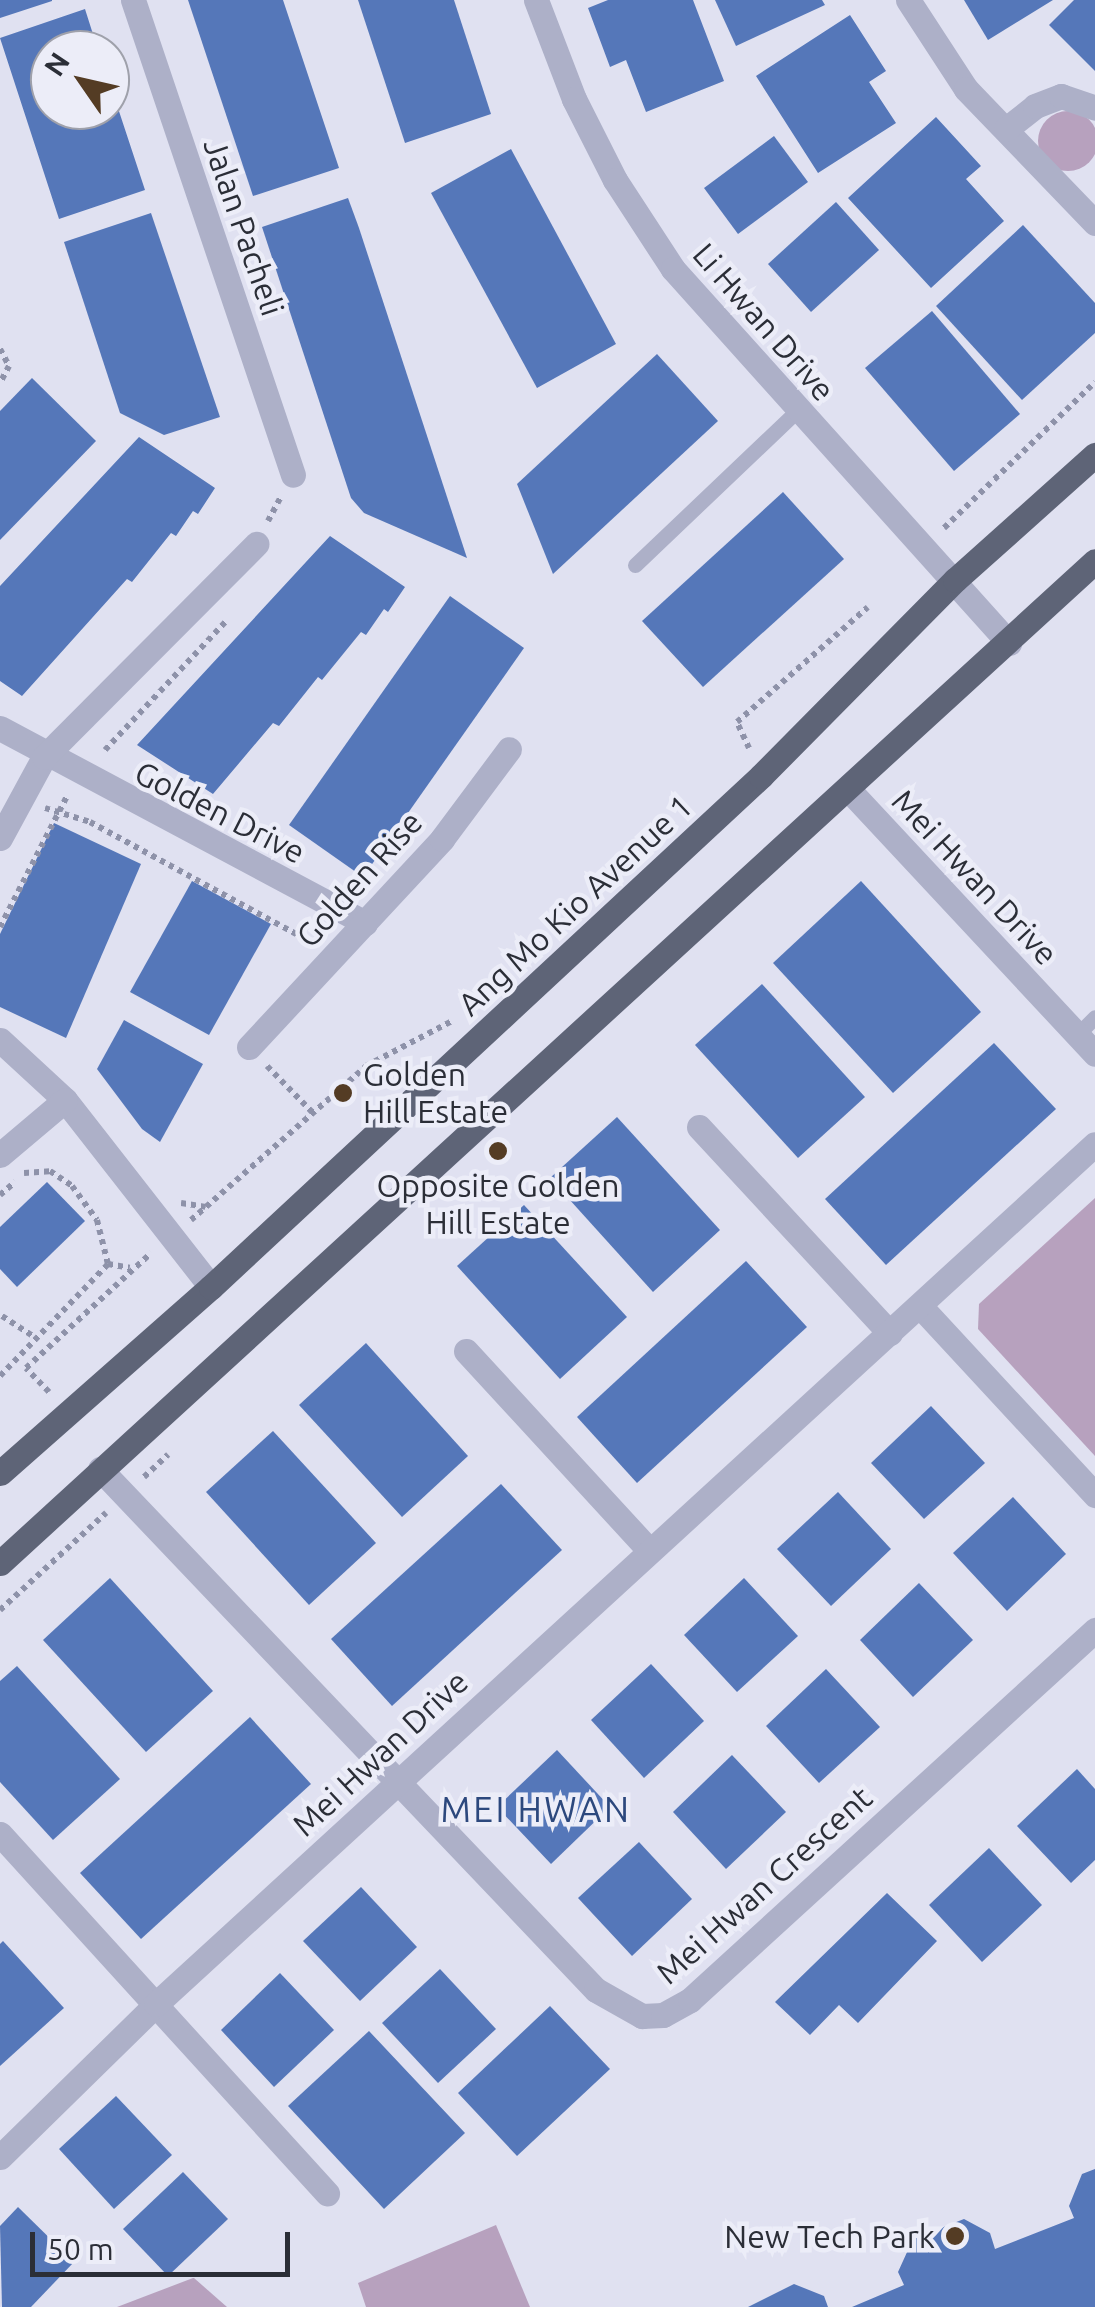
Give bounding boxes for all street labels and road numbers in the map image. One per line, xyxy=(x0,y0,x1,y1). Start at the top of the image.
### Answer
street label: Jalan Pacheli xyxy=(196,133,292,321)
street label: Li Hwan Drive xyxy=(685,235,843,409)
street label: Golden Drive xyxy=(128,753,312,871)
street label: Mei Hwan Drive xyxy=(884,781,1066,973)
street label: Ang Mo Kio Avenue 1 xyxy=(450,787,700,1023)
street label: Golden Rise xyxy=(288,803,430,955)
street label: Mei Hwan Drive xyxy=(284,1662,476,1844)
street label: Mei Hwan Crescent xyxy=(648,1778,880,1992)

